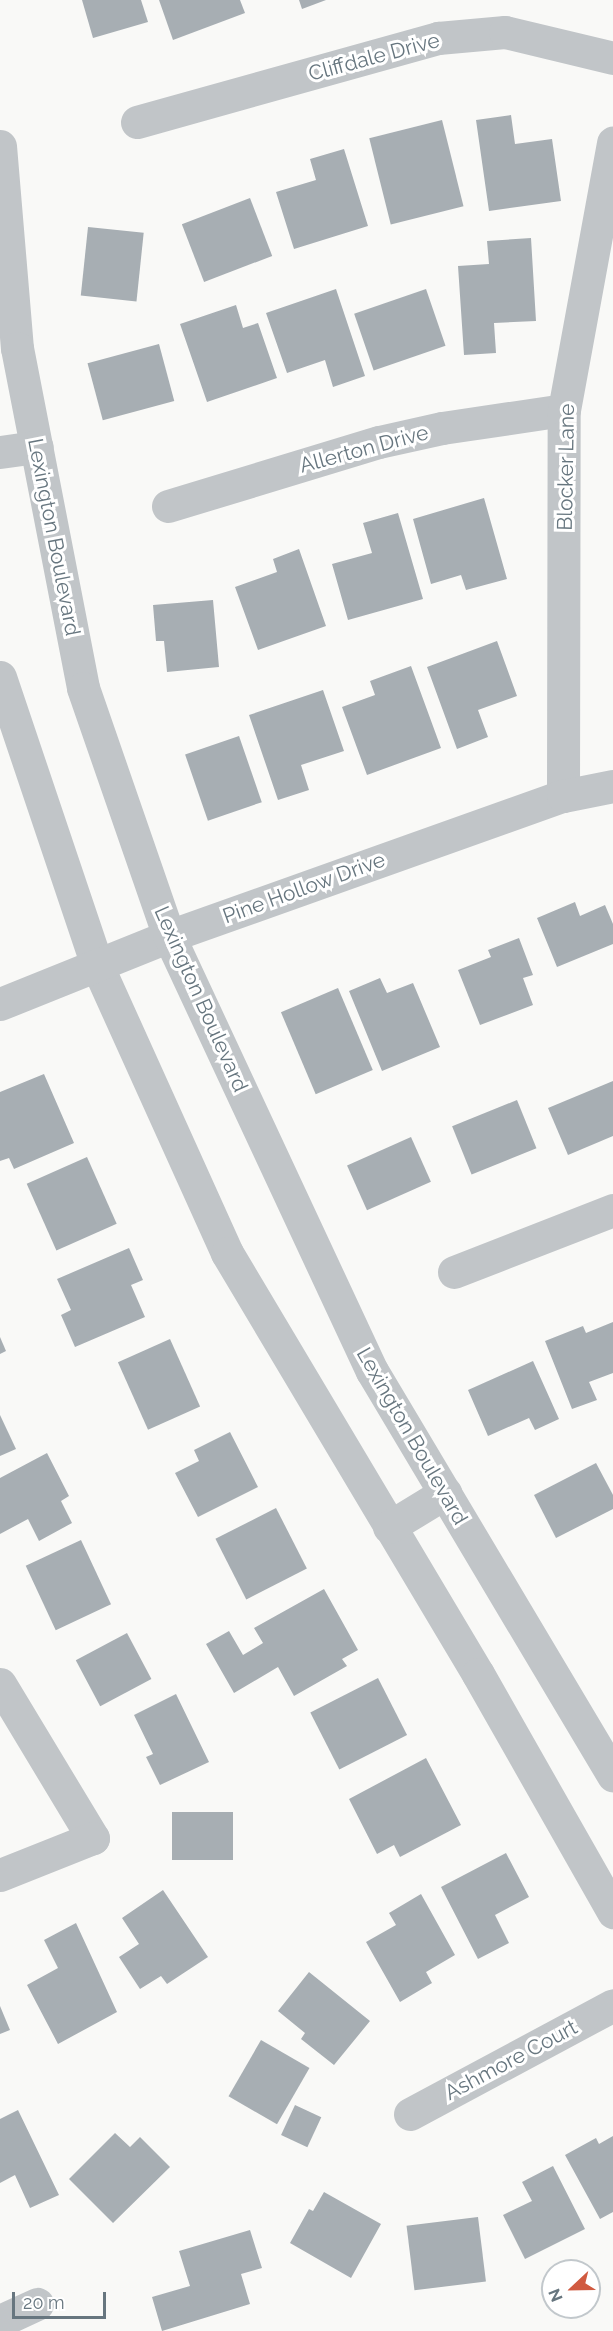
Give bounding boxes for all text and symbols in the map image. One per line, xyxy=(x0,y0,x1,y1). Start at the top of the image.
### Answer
street label: Cliffdale Drive xyxy=(306,27,442,87)
street label: Blocker Lane xyxy=(552,403,580,531)
street label: Allerton Drive xyxy=(297,420,431,478)
street label: Lexington Boulevard xyxy=(23,436,85,638)
street label: Pine Hollow Drive xyxy=(219,847,389,929)
street label: Lexington Boulevard xyxy=(149,902,253,1096)
street label: Lexington Boulevard xyxy=(351,1343,473,1529)
street label: Ashmore Court xyxy=(440,2014,582,2106)
north arrow xyxy=(541,2259,601,2319)
scale bar xyxy=(15,2280,110,2318)
text: N xyxy=(545,2286,567,2304)
text: 20 m xyxy=(23,2292,65,2313)

